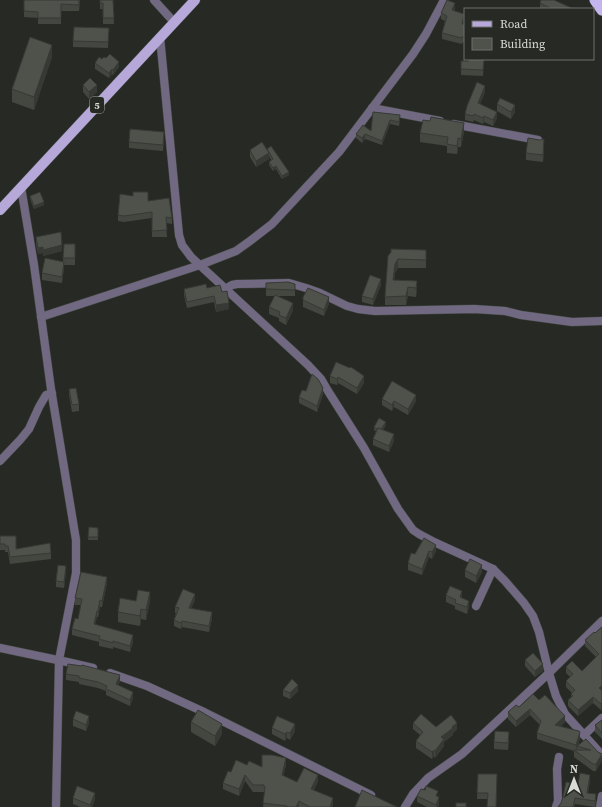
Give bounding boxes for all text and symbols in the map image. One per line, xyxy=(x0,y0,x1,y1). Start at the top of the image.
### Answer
legend xyxy=(464,8,594,60)
text: Road xyxy=(500,16,527,32)
text: Building xyxy=(500,36,545,52)
road number: 5 xyxy=(90,97,104,113)
north arrow xyxy=(554,759,594,799)
text: N xyxy=(570,762,578,777)

